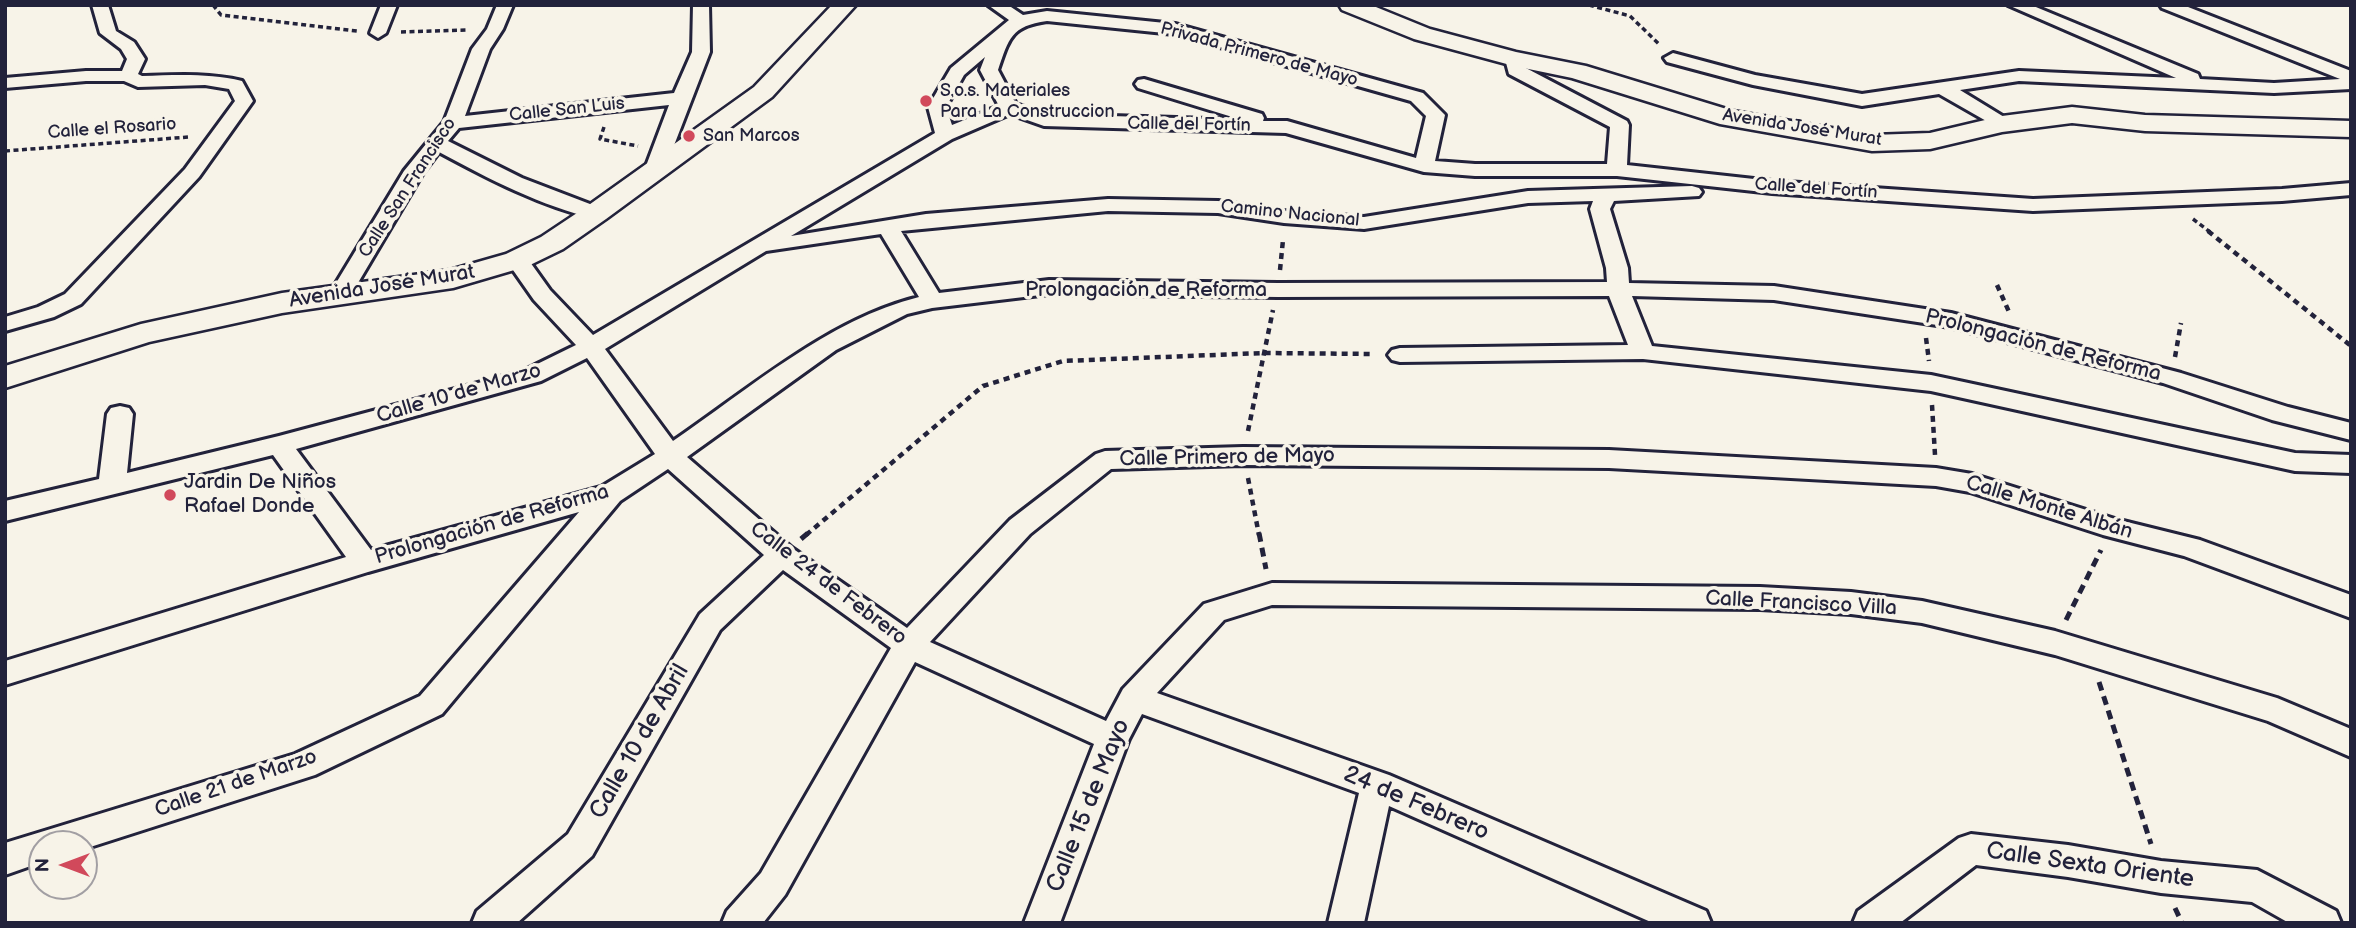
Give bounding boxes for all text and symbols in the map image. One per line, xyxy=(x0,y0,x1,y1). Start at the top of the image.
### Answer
street label: Privada Primero de Mayo xyxy=(1158,18,1360,92)
place label: S.o.s. Materiales Para La Construccion xyxy=(940,80,1115,122)
street label: Calle San Luis xyxy=(508,93,626,127)
marker: S.o.s. Materiales Para La Construccion xyxy=(918,93,934,109)
street label: Avenida José Murat xyxy=(1721,105,1883,151)
street label: Calle del Fortín xyxy=(1127,113,1251,137)
street label: Calle el Rosario xyxy=(47,114,177,144)
street label: Calle San Francisco xyxy=(355,114,461,262)
place label: San Marcos xyxy=(703,125,800,147)
marker: San Marcos xyxy=(681,128,697,144)
street label: Calle del Fortín xyxy=(1754,174,1878,204)
street label: Camino Nacional xyxy=(1220,196,1360,232)
street label: Avenida José Murat xyxy=(287,260,477,314)
street label: Prolongación de Reforma xyxy=(1025,278,1267,304)
street label: Prolongación de Reforma xyxy=(1922,304,2164,388)
street label: Calle 10 de Marzo xyxy=(374,358,544,430)
street label: Calle Primero de Mayo xyxy=(1119,444,1335,472)
place label: Jardin De Niños Rafael Donde xyxy=(184,470,336,520)
street label: Calle Monte Albán xyxy=(1963,471,2135,545)
street label: Prolongación de Reforma xyxy=(372,480,612,570)
marker: Jardin De Niños Rafael Donde xyxy=(162,487,178,503)
street label: Calle 24 de Febrero xyxy=(745,517,911,651)
street label: Calle Francisco Villa xyxy=(1705,586,1897,622)
street label: Calle 10 de Abril xyxy=(584,659,696,825)
street label: Calle 15 de Mayo xyxy=(1041,715,1137,897)
street label: Calle 21 de Marzo xyxy=(152,744,320,824)
street label: 24 de Febrero xyxy=(1339,760,1493,848)
north arrow xyxy=(28,830,98,900)
street label: Calle Sexta Oriente xyxy=(1984,837,2196,895)
text: N xyxy=(32,858,55,872)

